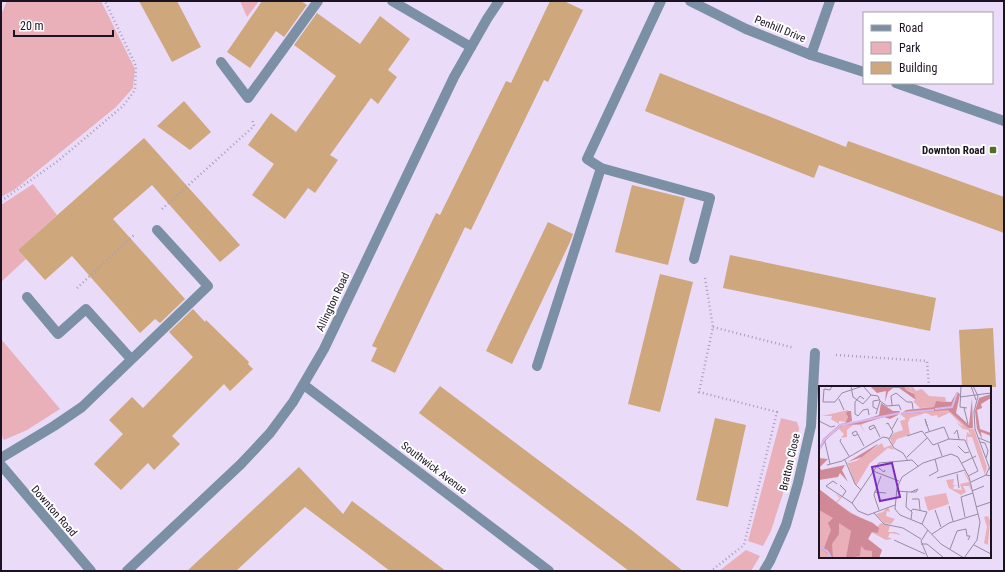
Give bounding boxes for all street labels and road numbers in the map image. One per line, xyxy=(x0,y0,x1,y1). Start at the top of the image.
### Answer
street label: Penhill Drive xyxy=(753,13,807,45)
street label: Allington Road xyxy=(314,271,352,333)
street label: Bratton Close xyxy=(777,432,803,492)
street label: Southwick Avenue xyxy=(399,439,469,497)
street label: Downton Road xyxy=(28,483,80,539)

